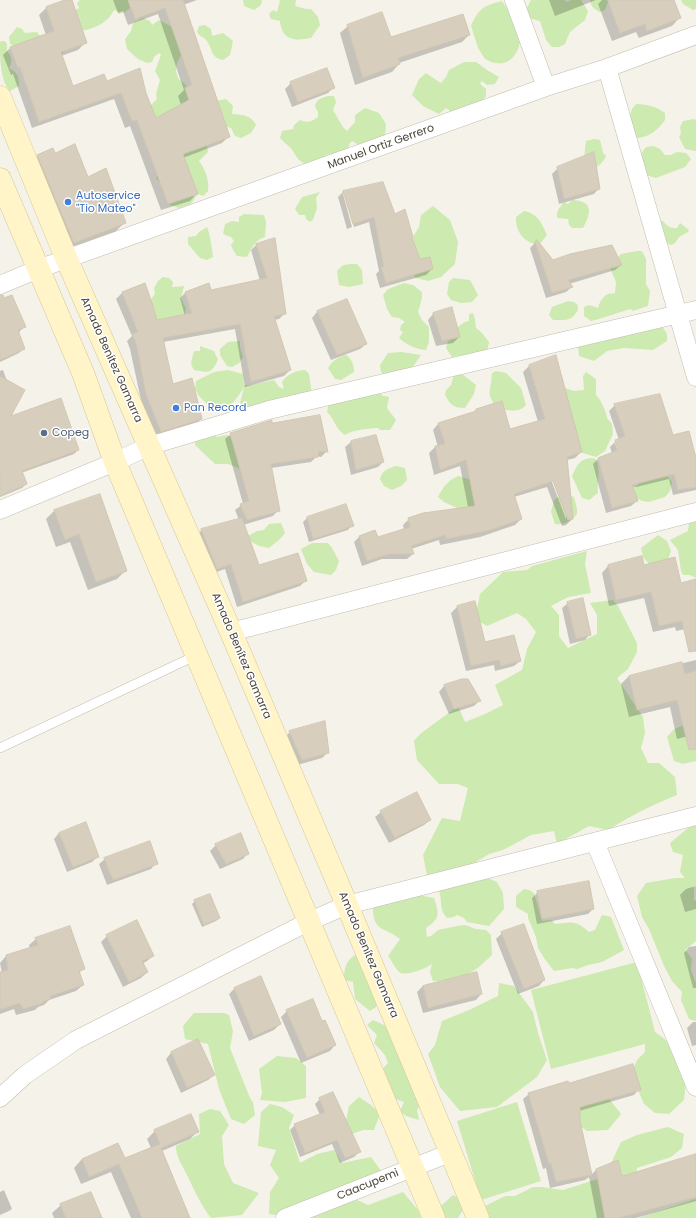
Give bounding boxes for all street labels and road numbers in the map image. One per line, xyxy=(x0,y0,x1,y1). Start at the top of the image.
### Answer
street label: Manuel Ortiz Gerrero xyxy=(326,122,436,172)
street label: Amado Benítez Gamarra xyxy=(77,295,145,425)
street label: Amado Benítez Gamarra xyxy=(208,591,274,721)
street label: Amado Benítez Gamarra xyxy=(335,890,401,1020)
street label: Caacupemi xyxy=(335,1167,401,1203)

